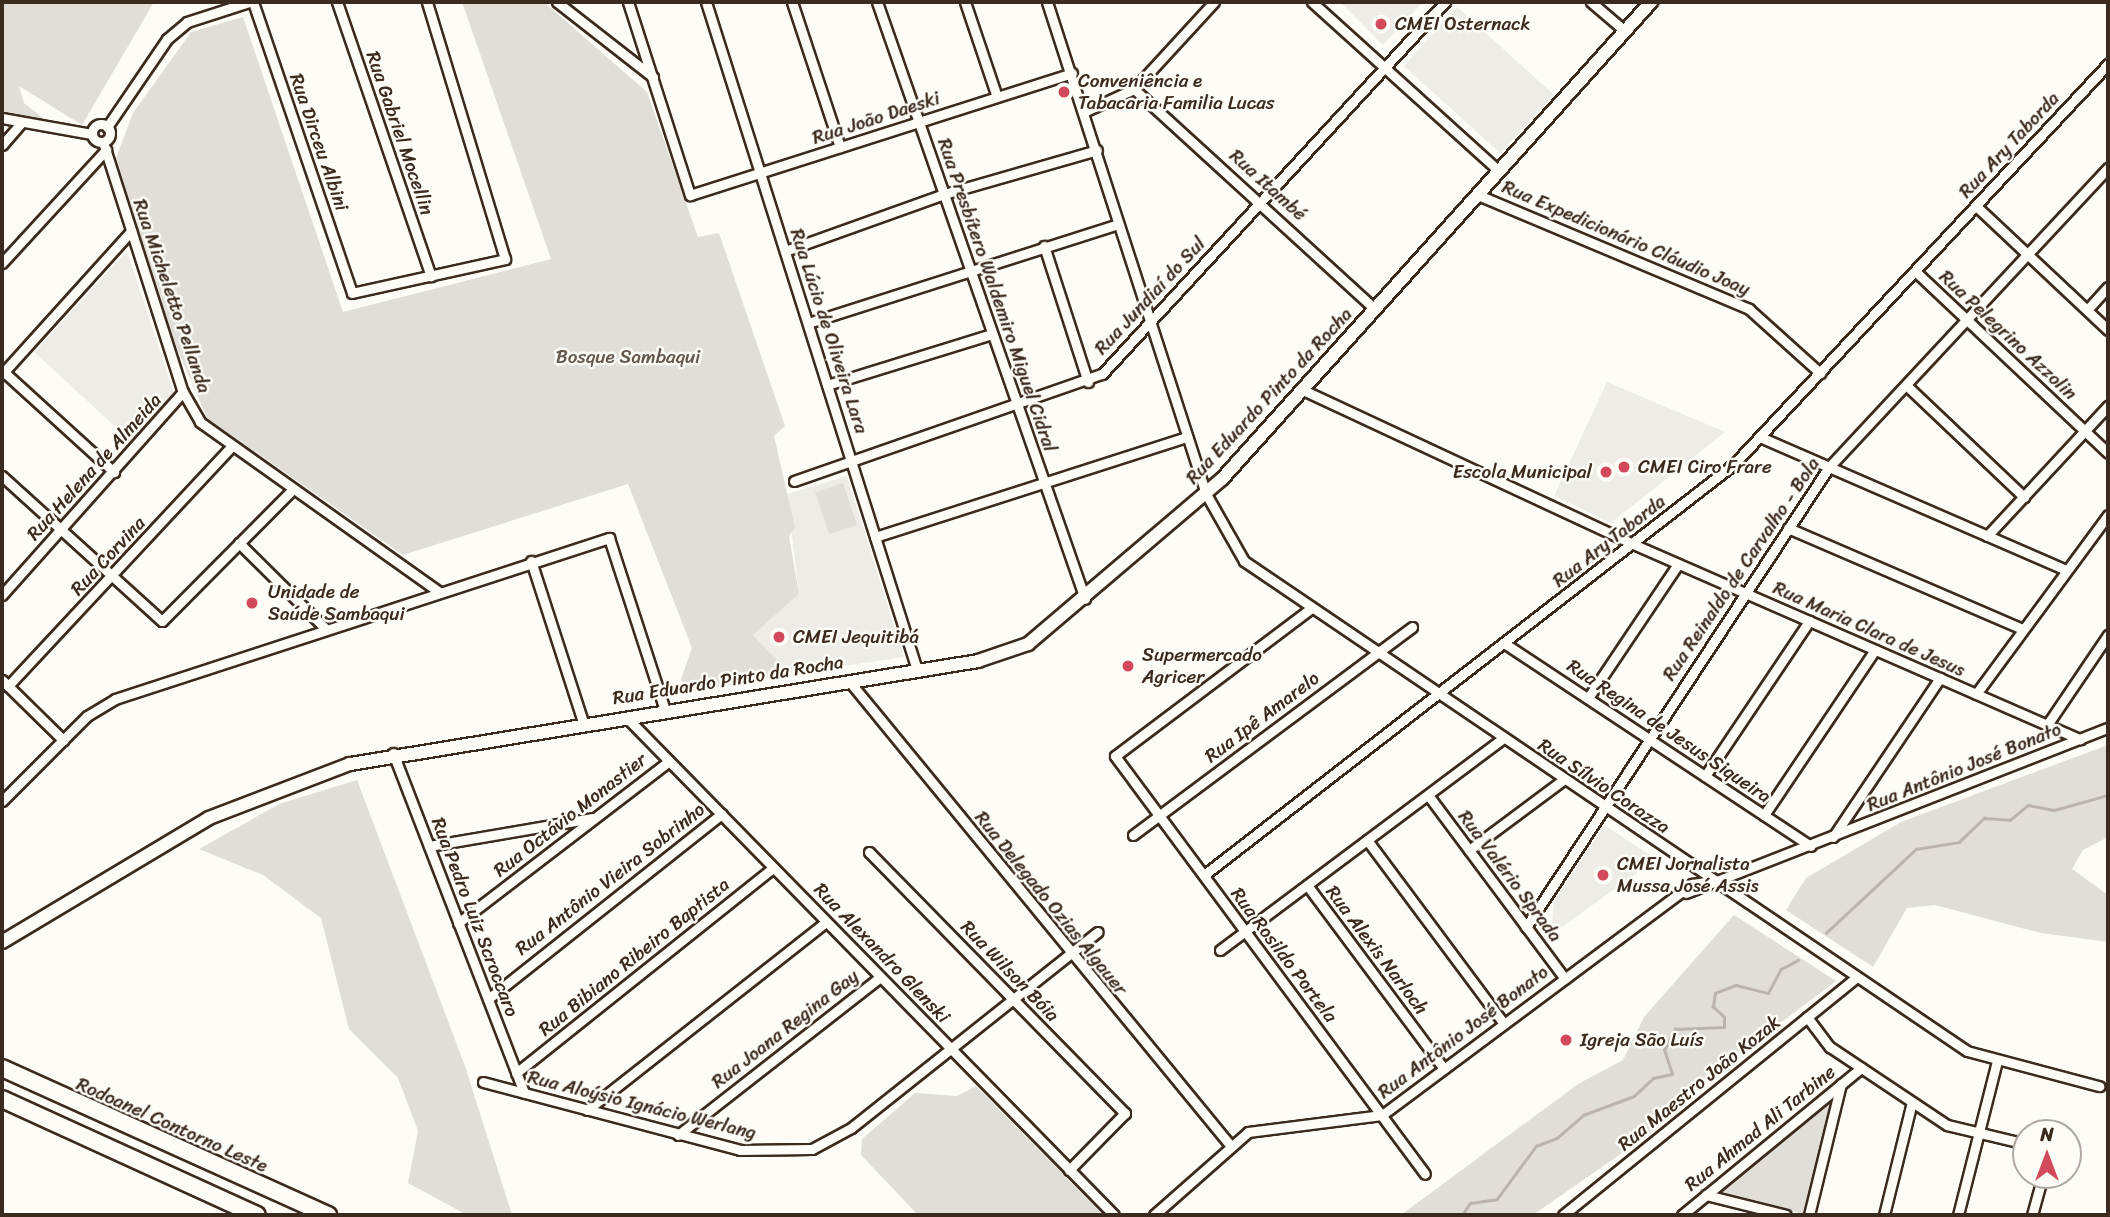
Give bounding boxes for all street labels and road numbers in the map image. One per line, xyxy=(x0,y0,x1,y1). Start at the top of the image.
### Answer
street label: Rua Gabriel Mocellin xyxy=(361,48,439,218)
street label: Rua Dirceu Albini xyxy=(285,70,353,214)
street label: Rua João Daeski xyxy=(809,87,943,149)
street label: Rua Ary Taborda xyxy=(1954,87,2064,203)
street label: Rua Presbítero Waldemiro Miguel Cidral xyxy=(932,135,1062,455)
street label: Rua Itambé xyxy=(1225,144,1311,226)
street label: Rua Expedicionário Cláudio Joay xyxy=(1498,175,1754,301)
street label: Rua Micheletto Pellanda xyxy=(128,197,216,395)
street label: Rua Lúcio de Oliveira Lara xyxy=(785,226,873,436)
street label: Rua Jundiaí do Sul xyxy=(1090,232,1210,360)
street label: Rua Pelegrino Azzolin xyxy=(1934,265,2082,405)
street label: Rua Eduardo Pinto da Rocha xyxy=(1181,303,1357,489)
street label: Rua Helena de Almeida xyxy=(22,388,166,546)
street label: Rua Reinaldo de Carvalho - Bola xyxy=(1657,453,1825,685)
street label: Rua Ary Taborda xyxy=(1548,490,1670,592)
street label: Rua Corvina xyxy=(66,512,150,600)
street label: Rua Maria Clara de Jesus xyxy=(1769,576,1969,682)
street label: Rua Eduardo Pinto da Rocha xyxy=(611,651,845,709)
street label: Rua Regina de Jesus Siqueira xyxy=(1563,654,1775,808)
street label: Rua Ipê Amarelo xyxy=(1200,667,1324,767)
street label: Rua Antônio José Bonato xyxy=(1863,717,2065,817)
street label: Rua Sílvio Corazza xyxy=(1534,734,1674,838)
street label: Rua Octávio Monastier xyxy=(489,748,651,882)
street label: Rua Antônio Vieira Sobrinho xyxy=(510,798,710,960)
street label: Rua Delegado Ozias Algauer xyxy=(970,806,1132,1000)
street label: Rua Valério Sprada xyxy=(1454,806,1566,946)
street label: Rua Pedro Luiz Scroccaro xyxy=(426,814,524,1020)
street label: Rua Bibiano Ribeiro Baptista xyxy=(534,873,734,1041)
street label: Rua Alexandro Glenski xyxy=(809,878,955,1028)
street label: Rua Alexis Narloch xyxy=(1321,881,1433,1019)
street label: Rua Rosildo Portela xyxy=(1226,883,1342,1027)
street label: Rua Wilson Bóia xyxy=(956,916,1064,1026)
street label: Rua Antônio José Bonato xyxy=(1373,960,1553,1104)
street label: Rua Joana Regina Gay xyxy=(707,964,863,1094)
street label: Rua Maestro João Kozak xyxy=(1613,1010,1785,1156)
street label: Rua Ahmad Ali Tarbine xyxy=(1680,1060,1840,1196)
street label: Rua Aloýsio Ignácio Werlang xyxy=(525,1065,759,1145)
street label: Rodoanel Contorno Leste xyxy=(72,1072,272,1178)

